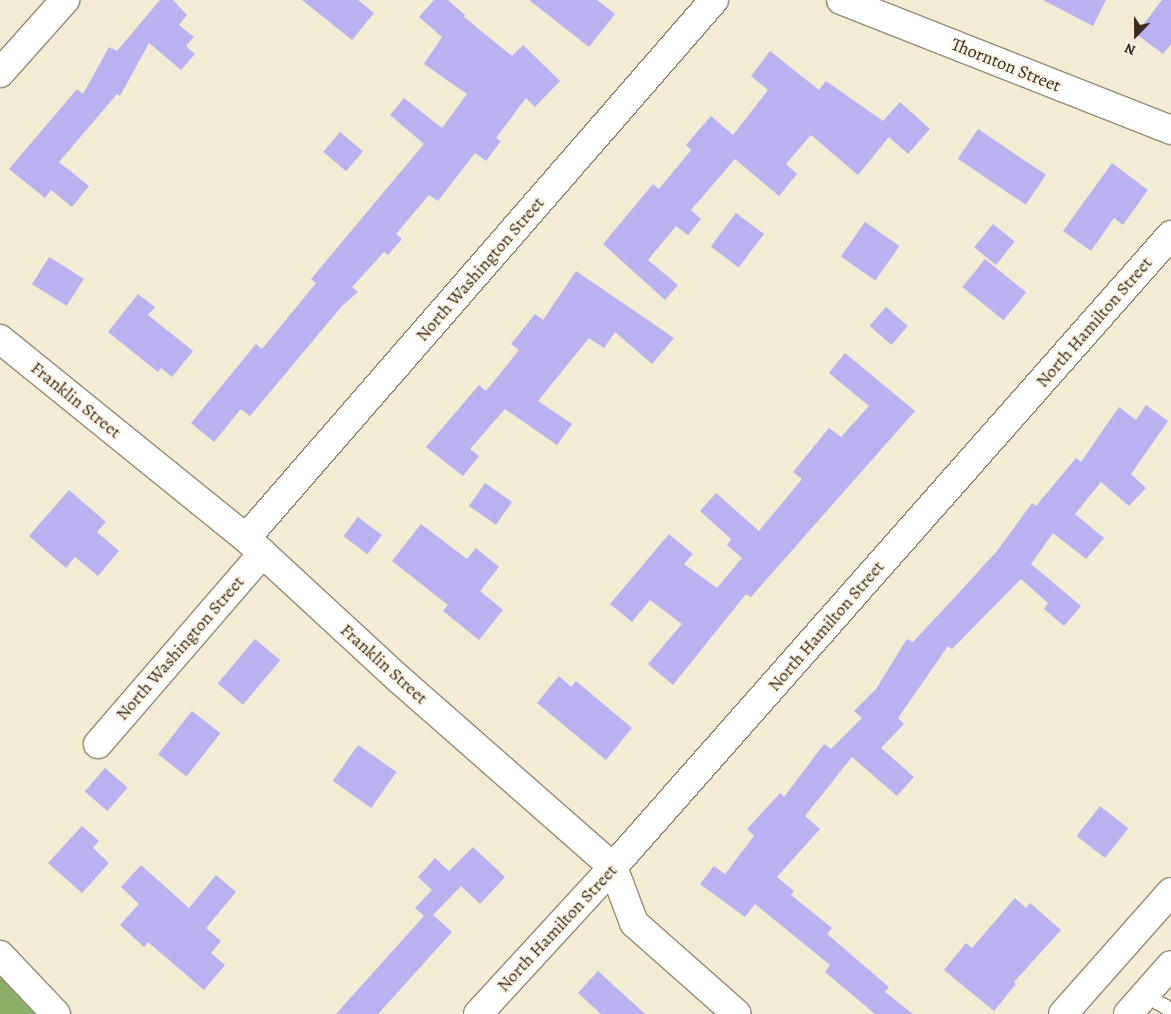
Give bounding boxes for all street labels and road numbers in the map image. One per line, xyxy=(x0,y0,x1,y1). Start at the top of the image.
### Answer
street label: Thornton Street xyxy=(948,33,1064,97)
street label: North Washington Street xyxy=(411,192,549,346)
street label: North Hamilton Street xyxy=(1031,252,1157,392)
street label: Franklin Street xyxy=(26,357,126,443)
street label: North Hamilton Street xyxy=(763,556,889,696)
street label: North Washington Street xyxy=(111,571,249,725)
street label: Franklin Street xyxy=(336,619,432,709)
street label: North Hamilton Street xyxy=(492,860,622,996)

